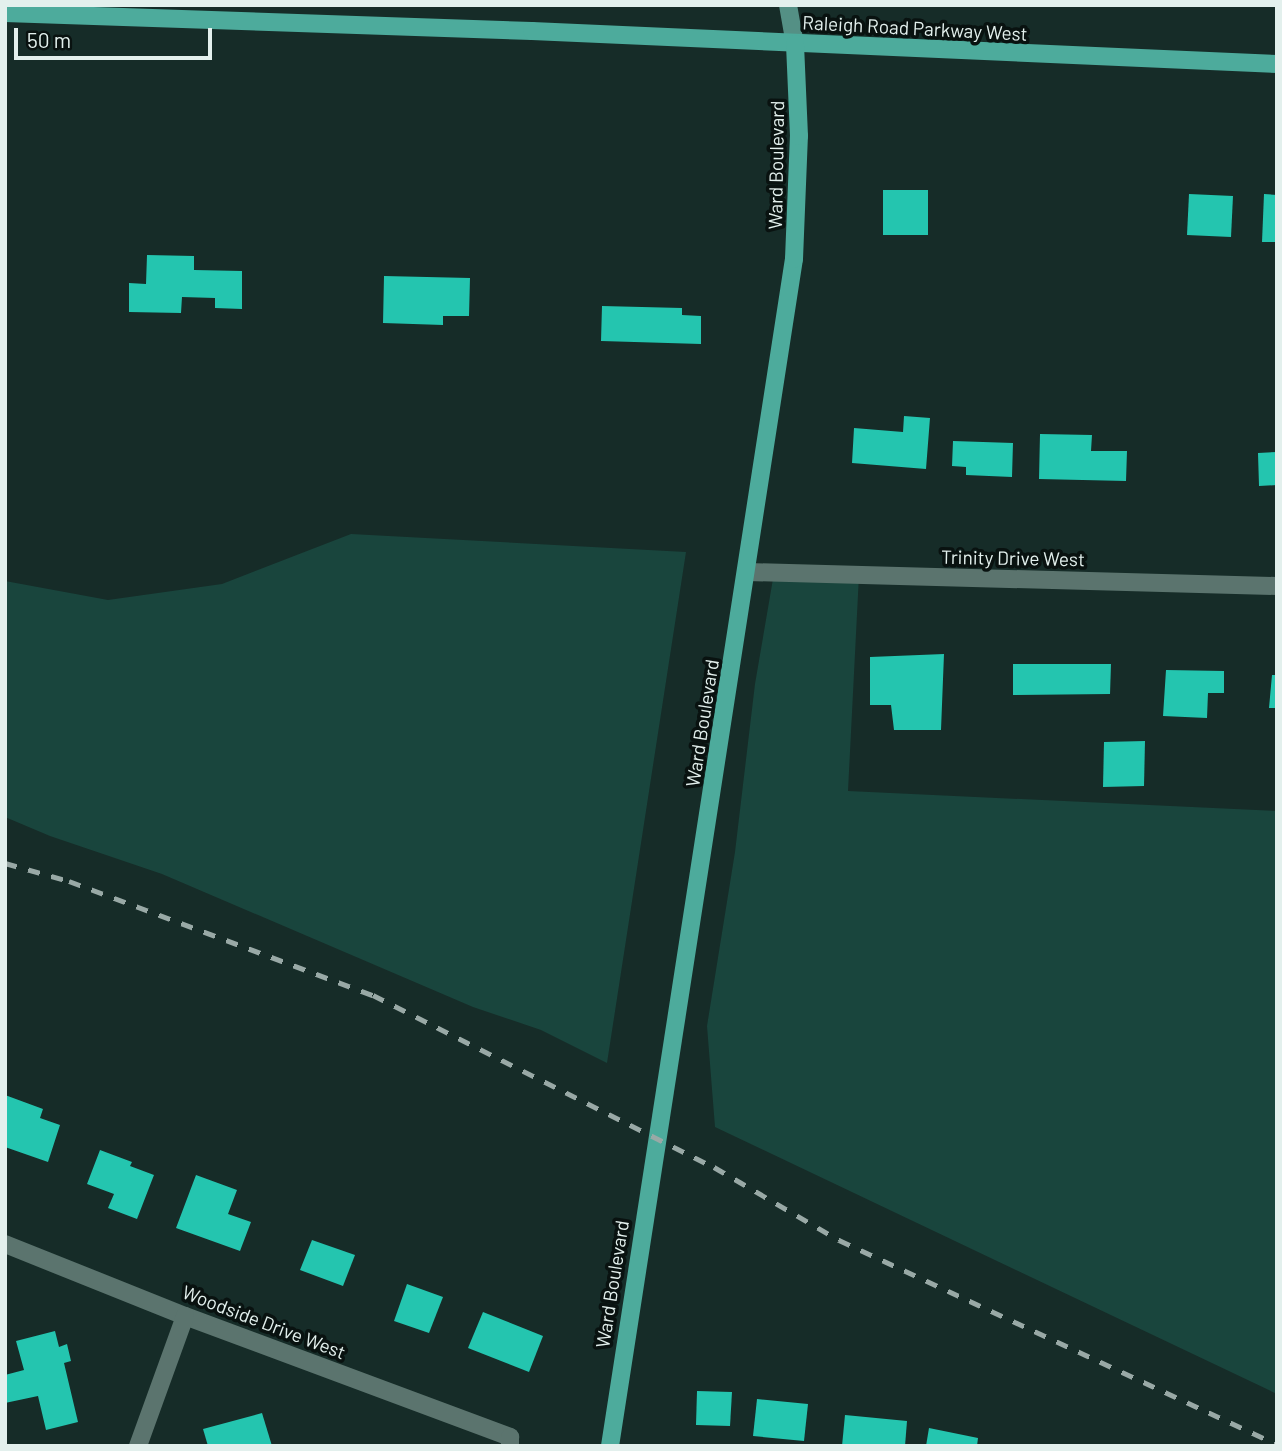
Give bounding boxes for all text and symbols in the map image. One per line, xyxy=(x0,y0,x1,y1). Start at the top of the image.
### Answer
street label: Raleigh Road Parkway West xyxy=(802,11,1028,45)
scale bar xyxy=(18,14,215,58)
text: 50 m xyxy=(27,27,71,52)
street label: Ward Boulevard xyxy=(763,100,789,230)
street label: Trinity Drive West xyxy=(941,545,1085,571)
street label: Ward Boulevard xyxy=(681,658,723,788)
street label: Ward Boulevard xyxy=(591,1219,633,1349)
street label: Woodside Drive West xyxy=(179,1280,349,1364)

